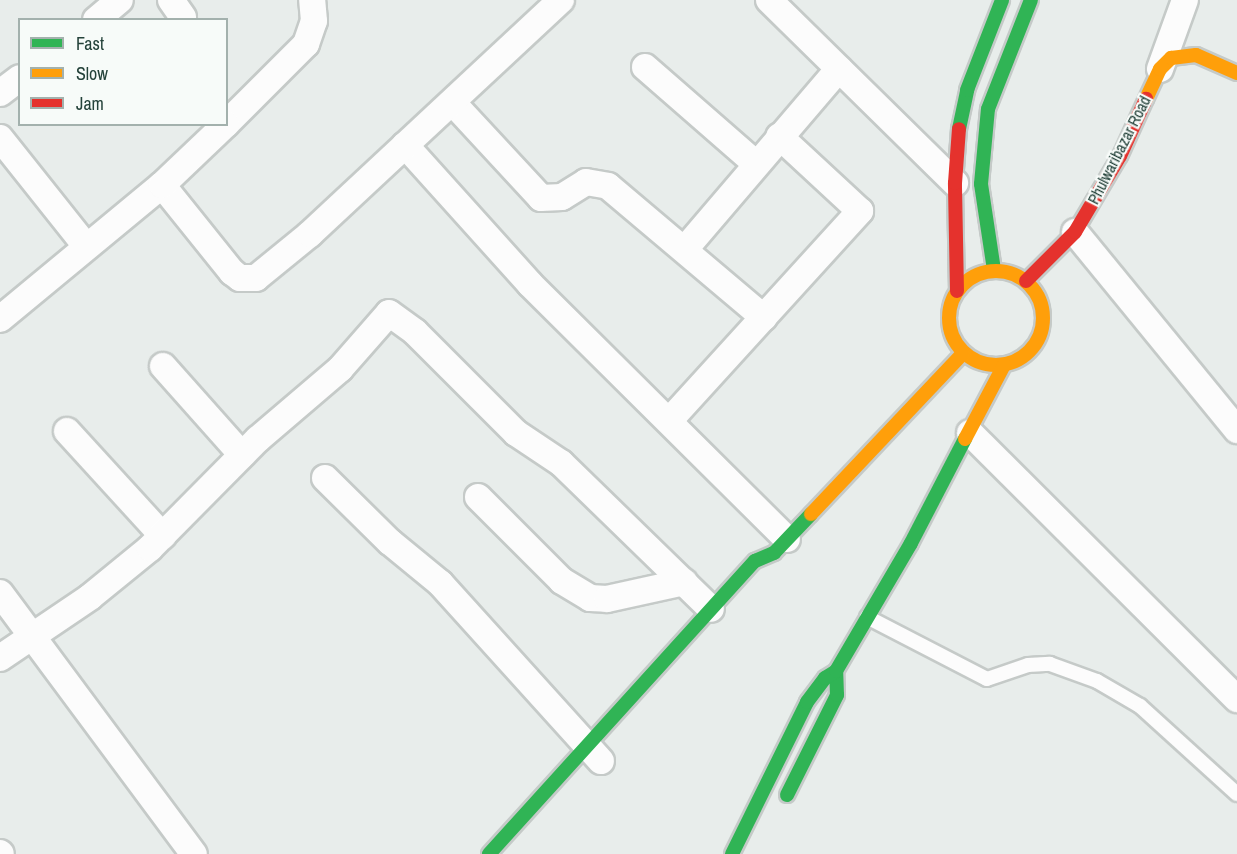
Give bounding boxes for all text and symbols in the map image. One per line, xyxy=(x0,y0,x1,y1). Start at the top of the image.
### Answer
legend xyxy=(18,18,228,126)
text: Fast xyxy=(76,31,104,56)
text: Slow xyxy=(76,61,108,86)
text: Jam xyxy=(76,91,104,116)
street label: Phulwaribazar Road xyxy=(1083,93,1155,207)

